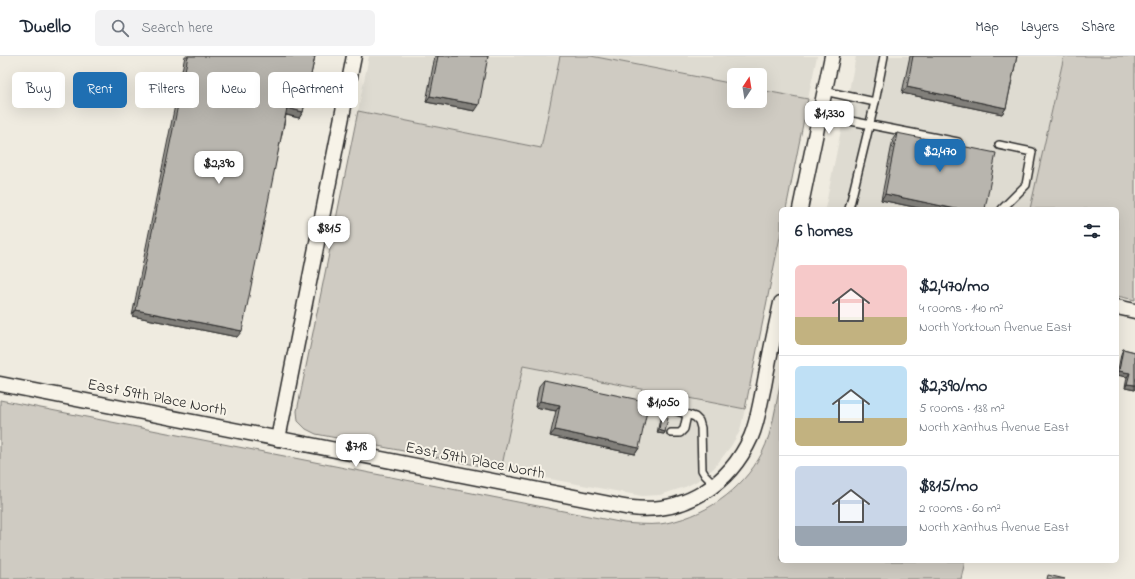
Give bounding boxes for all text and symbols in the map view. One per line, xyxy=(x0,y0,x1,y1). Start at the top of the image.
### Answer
search box xyxy=(95,10,375,46)
text: Dwello xyxy=(20,14,71,41)
icon: search xyxy=(109,17,131,39)
text: Search here xyxy=(141,17,213,39)
text: Map xyxy=(975,17,999,38)
text: Layers xyxy=(1021,17,1059,38)
text: Share xyxy=(1081,17,1115,38)
north arrow xyxy=(727,68,767,108)
map controls xyxy=(727,68,767,108)
chip: Buy xyxy=(12,72,65,108)
chip: Rent xyxy=(73,72,127,108)
chip: Filters xyxy=(135,72,199,108)
chip: New xyxy=(207,72,260,108)
chip: Apartment xyxy=(268,72,358,108)
pin: $1,330 xyxy=(796,101,862,135)
text: $1,330 xyxy=(814,104,844,123)
pin: $2,470 xyxy=(907,139,973,173)
text: $2,470 xyxy=(924,142,956,161)
pin: $2,390 xyxy=(186,151,252,185)
text: $2,390 xyxy=(203,154,235,173)
pin: $815 xyxy=(305,216,353,250)
text: $815 xyxy=(317,219,341,238)
text: 6 homes xyxy=(795,219,853,244)
icon: filters xyxy=(1081,220,1103,242)
text: $2,470/mo xyxy=(919,274,989,299)
icon: home xyxy=(827,281,875,329)
text: 4 rooms · 140 m² xyxy=(919,299,1003,318)
text: North Yorktown Avenue East xyxy=(919,318,1072,337)
street label: East 59th Place North xyxy=(85,373,229,423)
text: $2,390/mo xyxy=(919,374,987,399)
icon: home xyxy=(827,382,875,430)
pin: $1,050 xyxy=(630,390,696,424)
text: $1,050 xyxy=(647,393,679,412)
text: 5 rooms · 138 m² xyxy=(919,399,1005,418)
text: North Xanthus Avenue East xyxy=(919,418,1069,437)
pin: $718 xyxy=(332,434,380,468)
street label: East 59th Place North xyxy=(403,436,547,486)
text: $718 xyxy=(345,437,367,456)
text: $815/mo xyxy=(919,474,978,499)
icon: home xyxy=(827,482,875,530)
text: 2 rooms · 60 m² xyxy=(919,499,1001,518)
text: North Xanthus Avenue East xyxy=(919,518,1069,537)

